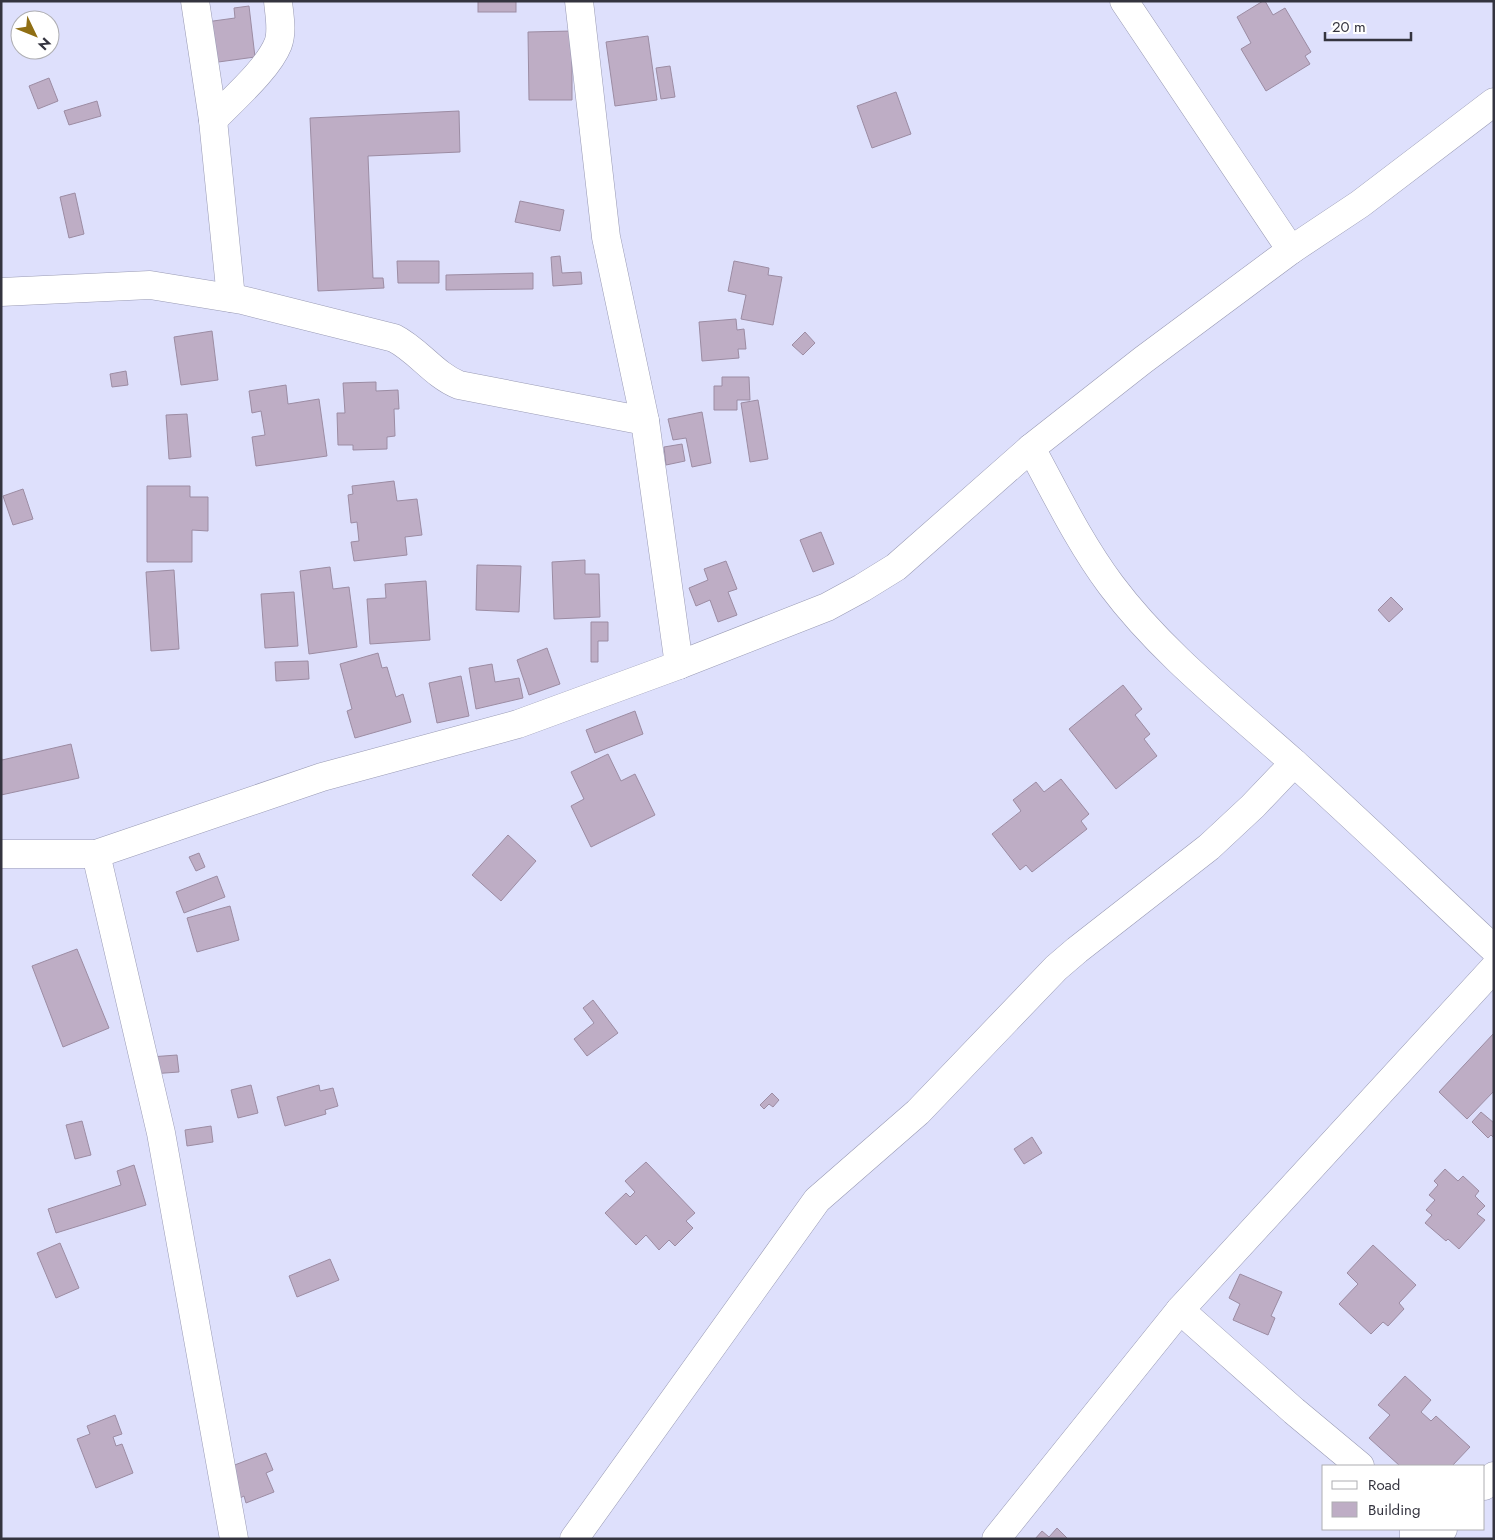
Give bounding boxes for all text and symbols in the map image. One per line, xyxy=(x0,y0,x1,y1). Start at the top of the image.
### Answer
north arrow xyxy=(10,10,60,60)
scale bar xyxy=(1325,10,1411,42)
text: 20 m xyxy=(1332,16,1366,38)
text: N xyxy=(33,33,56,55)
legend xyxy=(1322,1465,1485,1530)
text: Road xyxy=(1368,1474,1400,1496)
text: Building xyxy=(1368,1499,1420,1521)

